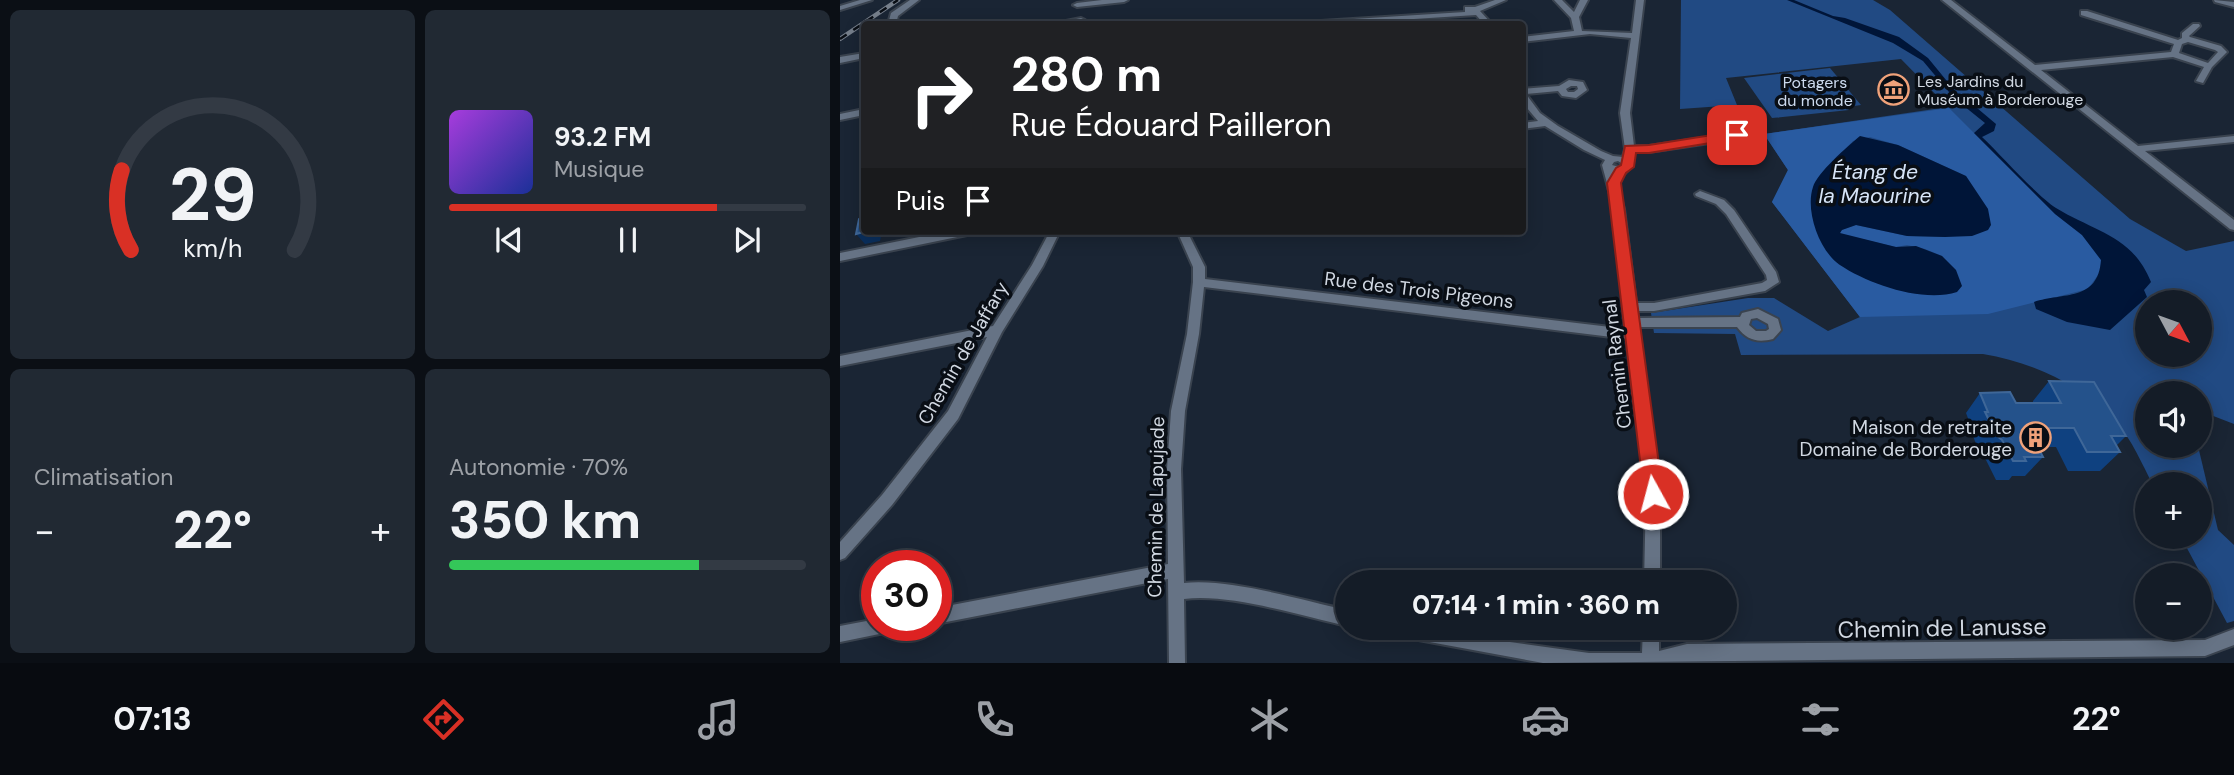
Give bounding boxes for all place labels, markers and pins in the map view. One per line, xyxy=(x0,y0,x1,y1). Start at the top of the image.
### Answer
place label: Les Jardins du Muséum à Borderouge xyxy=(1917,71,2083,110)
museum icon: Les Jardins du Muséum à Borderouge xyxy=(1877,73,1911,107)
pin xyxy=(1707,105,1767,165)
place label: Maison de retraite Domaine de Borderouge xyxy=(1799,415,2012,462)
building icon: Maison de retraite Domaine de Borderouge xyxy=(2018,421,2052,455)

